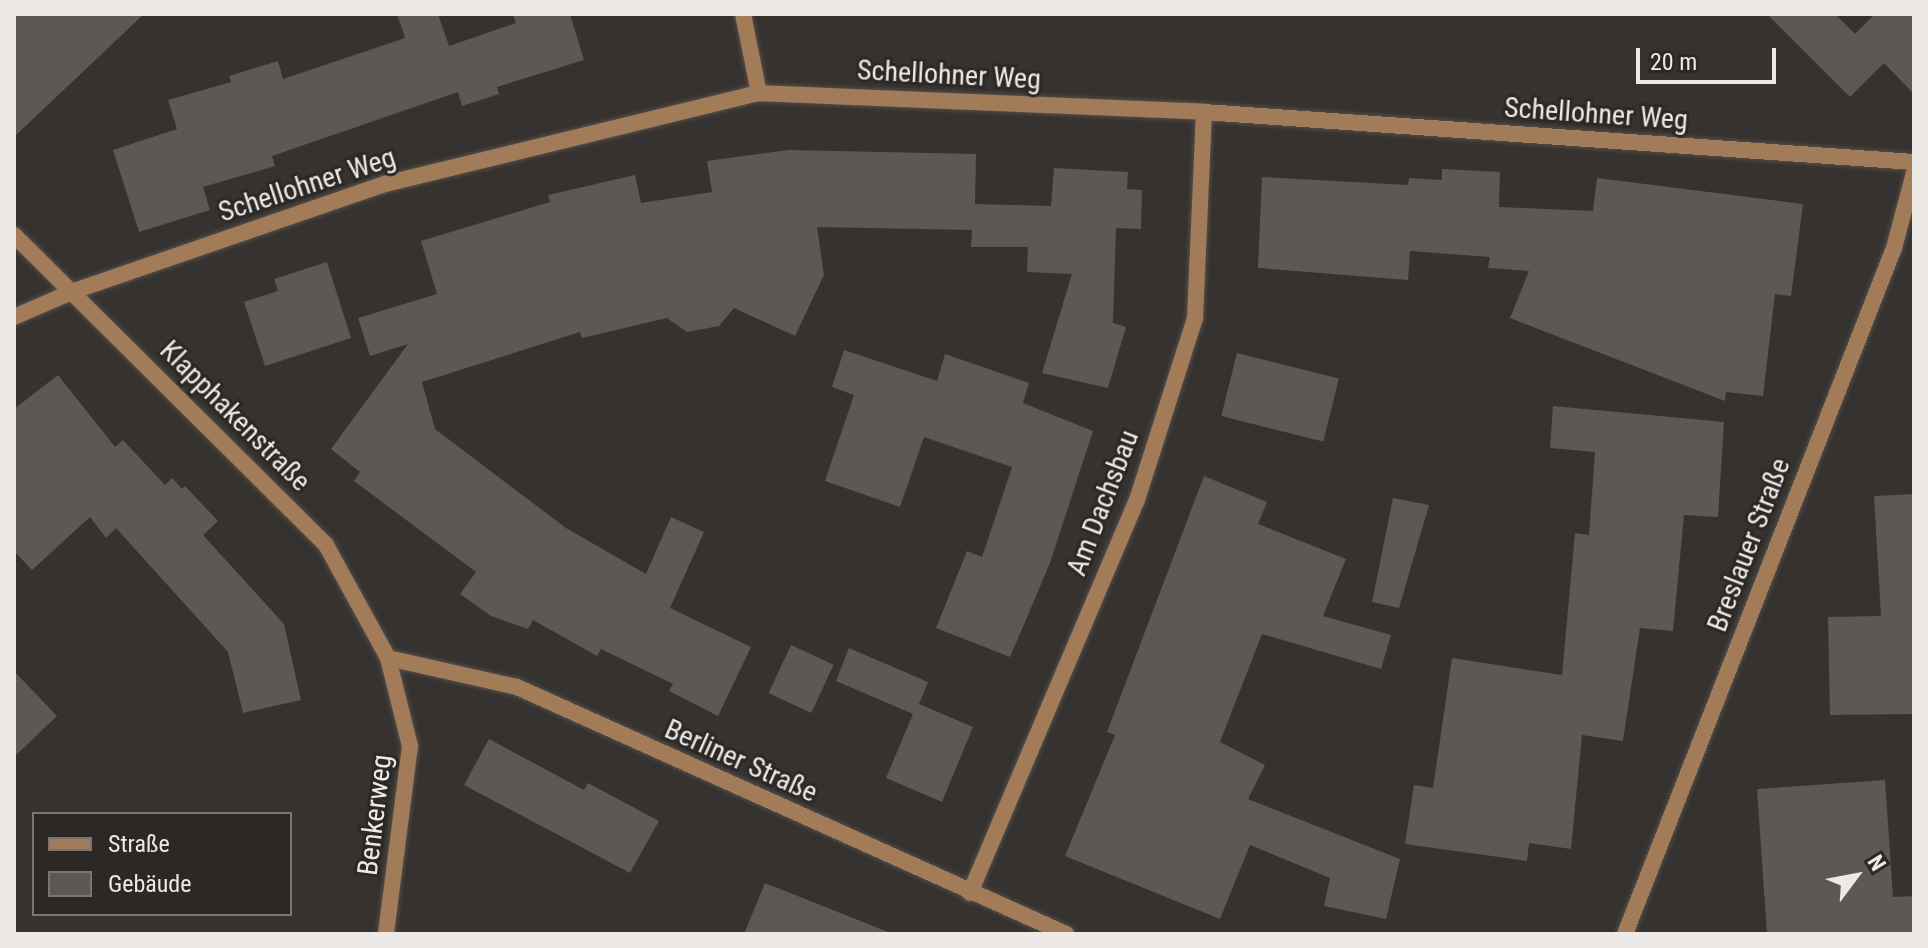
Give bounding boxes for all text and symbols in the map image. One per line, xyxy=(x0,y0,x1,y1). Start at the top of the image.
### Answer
scale bar xyxy=(1640,32,1780,82)
text: 20 m xyxy=(1650,48,1697,76)
street label: Schellohner Weg xyxy=(856,53,1042,97)
street label: Schellohner Weg xyxy=(1503,91,1689,137)
street label: Schellohner Weg xyxy=(214,141,400,229)
street label: Klapphakenstraße xyxy=(153,334,317,498)
street label: Am Dachsbau xyxy=(1060,426,1146,580)
street label: Breslauer Straße xyxy=(1701,454,1797,636)
street label: Berliner Straße xyxy=(660,712,822,810)
street label: Benkerweg xyxy=(351,753,399,877)
legend xyxy=(32,812,292,916)
text: Straße xyxy=(108,830,170,858)
north arrow xyxy=(1816,836,1896,916)
text: N xyxy=(1863,851,1891,875)
text: Gebäude xyxy=(108,870,192,898)

